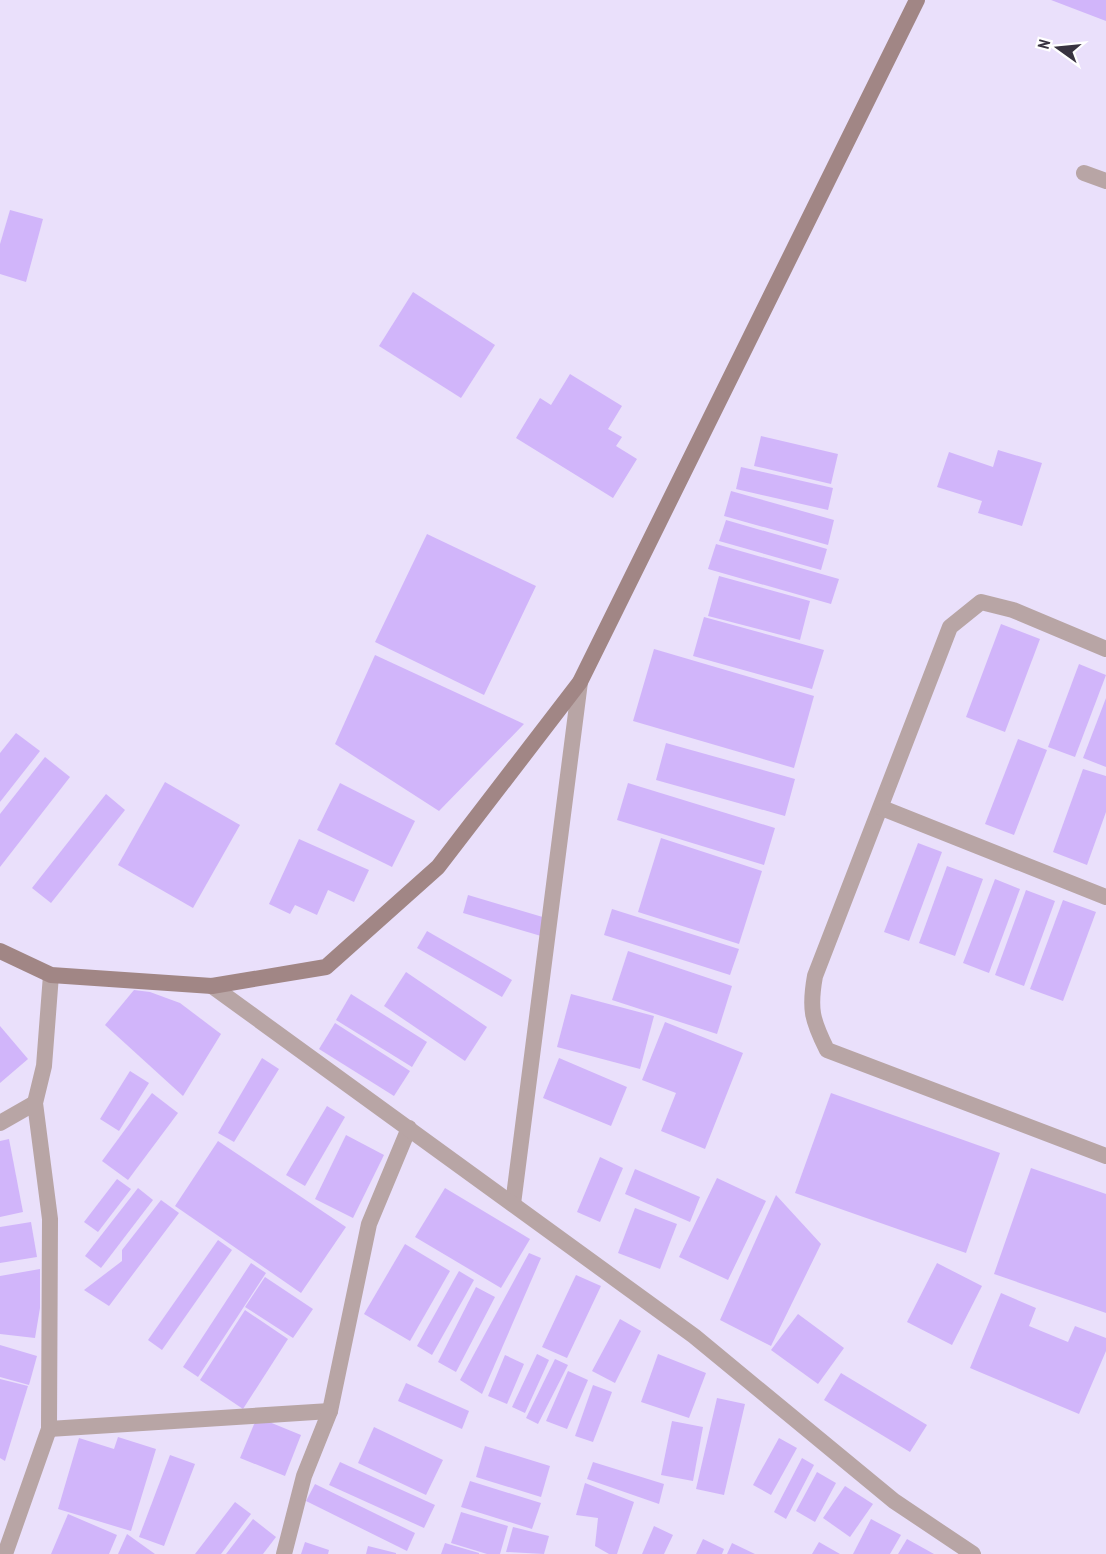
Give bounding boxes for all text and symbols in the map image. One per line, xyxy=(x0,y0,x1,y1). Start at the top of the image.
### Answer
north arrow xyxy=(1028,18,1088,78)
text: N xyxy=(1033,37,1054,51)

